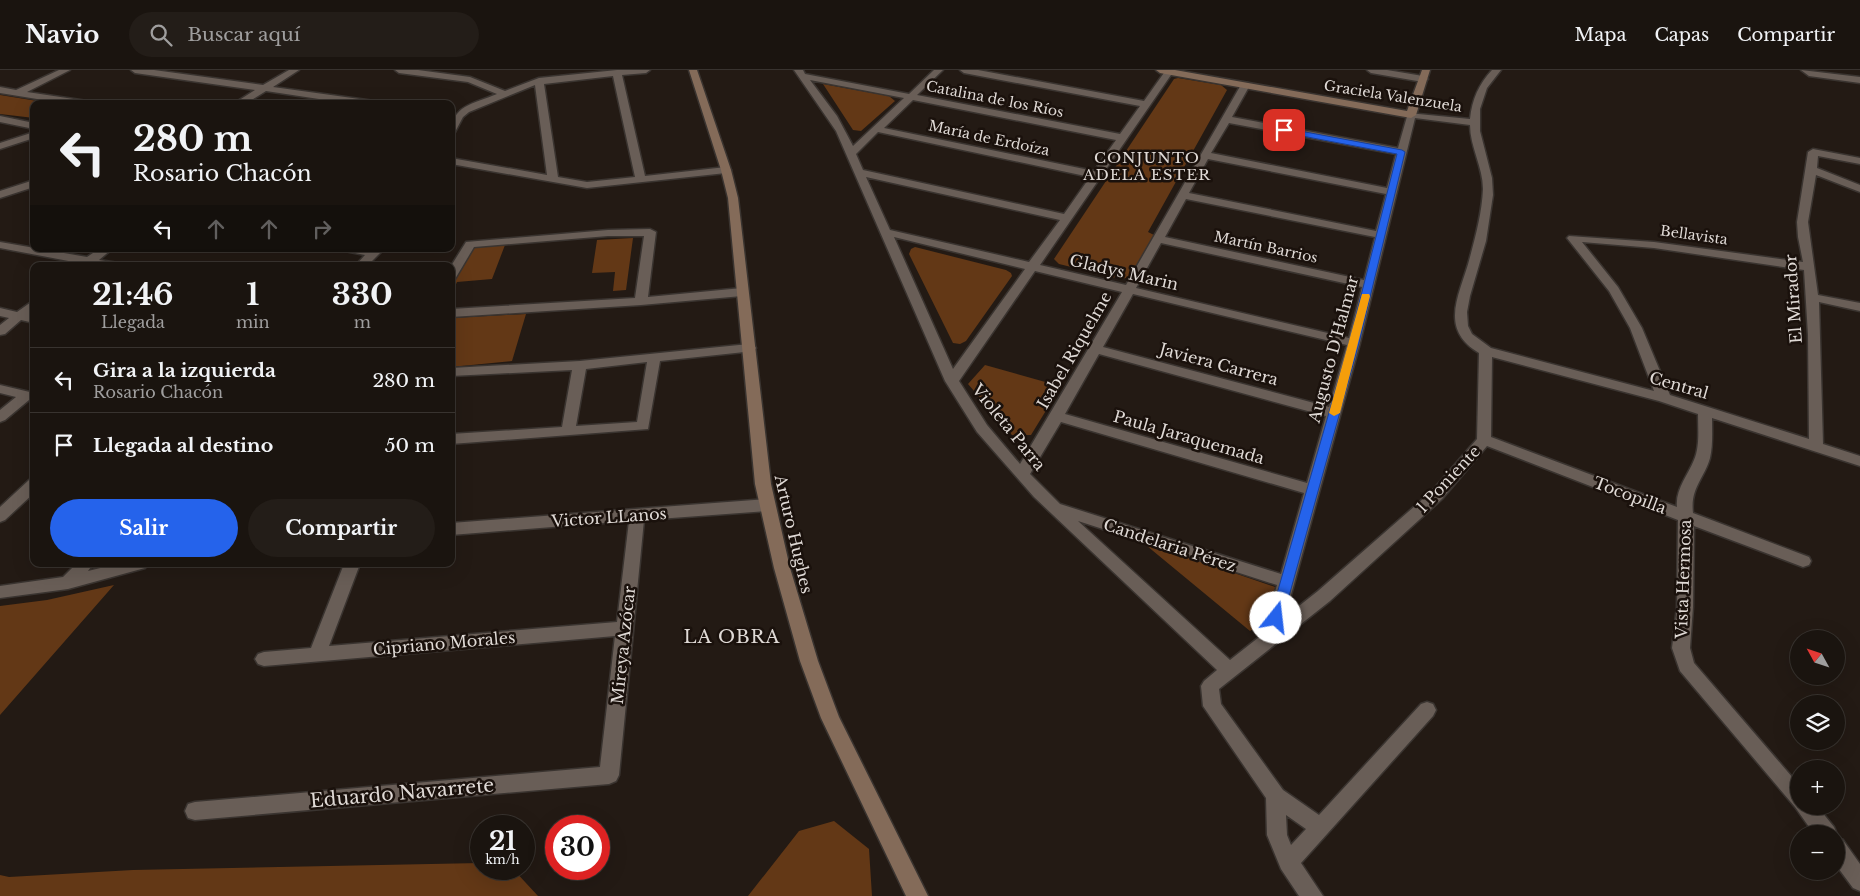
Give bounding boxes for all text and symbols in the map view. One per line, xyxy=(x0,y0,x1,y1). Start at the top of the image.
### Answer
search box xyxy=(129,12,479,57)
text: Navio xyxy=(25,20,99,49)
icon: search xyxy=(147,21,175,49)
text: Buscar aquí xyxy=(187,23,300,46)
text: Mapa xyxy=(1575,24,1626,46)
text: Capas xyxy=(1654,24,1709,46)
text: Compartir xyxy=(1737,24,1835,46)
street label: Graciela Valenzuela xyxy=(1323,76,1464,116)
street label: Catalina de los Ríos xyxy=(925,77,1065,121)
pin xyxy=(1263,109,1305,151)
street label: María de Erdoíza xyxy=(927,116,1051,160)
icon: arrive xyxy=(1270,116,1298,144)
text: 280 m xyxy=(133,117,252,160)
icon: left xyxy=(50,120,115,185)
district label: CONJUNTO ADELA ESTER xyxy=(1082,148,1211,184)
text: Rosario Chacón xyxy=(133,160,312,187)
icon: left xyxy=(149,215,177,243)
icon: ahead xyxy=(202,215,230,243)
icon: ahead xyxy=(255,215,283,243)
icon: right xyxy=(308,215,336,243)
street label: Bellavista xyxy=(1659,221,1729,249)
street label: Martín Barrios xyxy=(1213,227,1319,267)
street label: Gladys Marin xyxy=(1068,250,1180,294)
street label: El Mirador xyxy=(1780,253,1806,344)
street label: Augusto D'Halmar xyxy=(1303,273,1362,426)
text: 21:46 xyxy=(92,276,174,313)
text: 1 xyxy=(246,276,259,313)
text: 330 xyxy=(332,276,393,313)
street label: Isabel Riquelme xyxy=(1032,288,1116,412)
text: Llegada xyxy=(101,312,165,332)
text: min xyxy=(236,312,270,332)
text: m xyxy=(354,312,371,332)
street label: Javiera Carrera xyxy=(1156,338,1281,389)
text: Gira a la izquierda xyxy=(93,359,276,382)
icon: left xyxy=(50,366,78,394)
street label: Central xyxy=(1647,367,1711,403)
text: 280 m xyxy=(372,369,435,392)
street label: Violeta Parra xyxy=(967,379,1050,475)
text: Rosario Chacón xyxy=(93,382,223,402)
street label: Paula Jaraquemada xyxy=(1111,406,1267,468)
icon: arrive xyxy=(50,431,78,459)
text: Llegada al destino xyxy=(93,434,273,457)
text: 50 m xyxy=(385,434,435,457)
street label: 1 Poniente xyxy=(1412,441,1484,517)
street label: Arturo Hughes xyxy=(770,472,817,595)
street label: Tocopilla xyxy=(1591,472,1669,518)
button: Salir xyxy=(50,499,238,557)
button: Compartir xyxy=(248,499,435,557)
street label: Victor LLanos xyxy=(550,503,667,531)
street label: Candelaria Pérez xyxy=(1101,514,1239,576)
street label: Vista Hermosa xyxy=(1671,519,1695,640)
street label: Mireya Azócar xyxy=(607,585,639,705)
position arrow xyxy=(1249,591,1301,643)
district label: LA OBRA xyxy=(684,626,781,648)
street label: Cipriano Morales xyxy=(372,627,516,659)
north arrow xyxy=(1790,630,1845,685)
map controls xyxy=(1790,630,1845,880)
button: layers xyxy=(1790,695,1845,750)
button: + xyxy=(1790,760,1845,815)
street label: Eduardo Navarrete xyxy=(309,773,495,813)
speed limit sign: 30 xyxy=(545,815,610,880)
button: − xyxy=(1790,825,1845,880)
text: 21 xyxy=(489,826,516,857)
text: km/h xyxy=(485,852,520,867)

